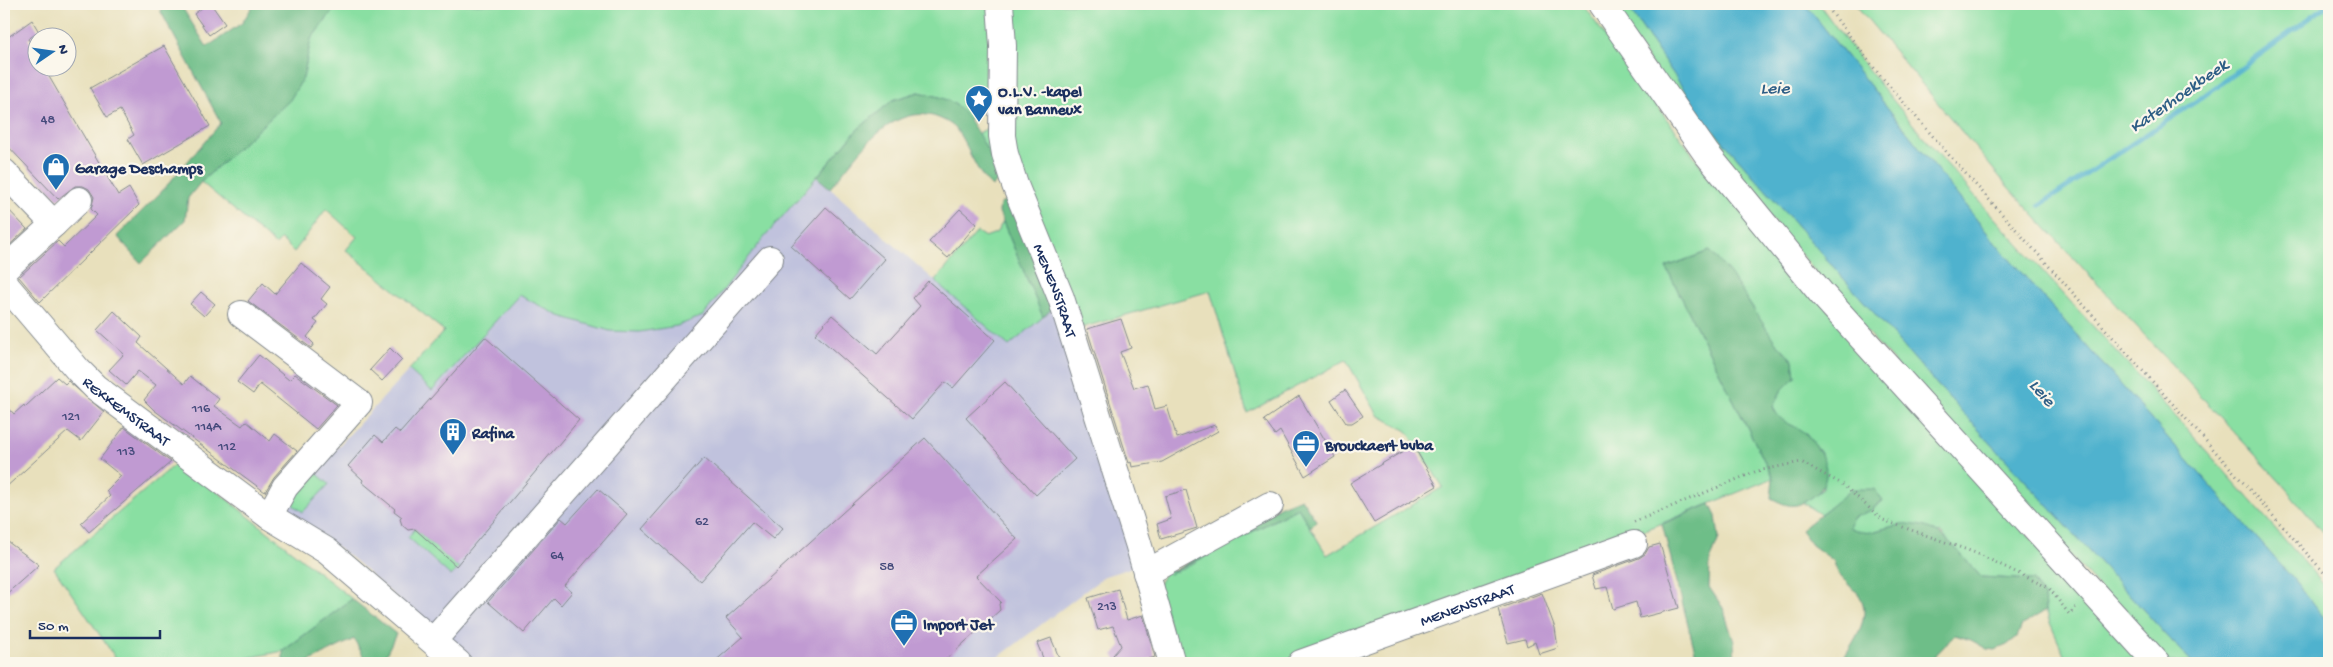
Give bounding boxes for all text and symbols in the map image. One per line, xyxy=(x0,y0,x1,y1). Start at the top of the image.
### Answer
north arrow xyxy=(28,28,78,78)
text: N xyxy=(53,43,72,56)
water label: Katerhoekbeek xyxy=(2126,54,2234,139)
water label: Leie xyxy=(1760,79,1790,100)
place icon: O.L.V. -kapel van Banneux xyxy=(964,84,994,123)
place label: O.L.V. -kapel van Banneux xyxy=(997,84,1082,121)
house number: 48 xyxy=(41,112,55,129)
shop icon: Garage Deschamps xyxy=(41,152,71,191)
place label: Garage Deschamps xyxy=(75,161,203,180)
street label: MENENSTRAAT xyxy=(1027,242,1079,341)
street label: REKKEMSTRAAT xyxy=(77,374,173,453)
water label: Leie xyxy=(2024,376,2059,412)
house number: 116 xyxy=(191,401,211,418)
house number: 121 xyxy=(61,409,80,426)
building icon: Rafina xyxy=(438,417,468,456)
house number: 114A xyxy=(194,419,222,436)
place label: Rafina xyxy=(471,425,515,445)
office icon: Brouckaert bvba xyxy=(1291,429,1321,468)
place label: Brouckaert bvba xyxy=(1324,438,1434,457)
house number: 112 xyxy=(217,439,236,456)
house number: 113 xyxy=(116,444,135,461)
house number: 62 xyxy=(695,514,709,531)
house number: 64 xyxy=(550,548,564,565)
house number: 58 xyxy=(879,559,895,576)
street label: MENENSTRAAT xyxy=(1418,581,1518,633)
house number: 213 xyxy=(1097,599,1117,616)
scale bar xyxy=(30,607,160,639)
office icon: Import Jet xyxy=(889,608,919,647)
place label: Import Jet xyxy=(923,617,995,636)
text: 50 m xyxy=(38,618,69,636)

